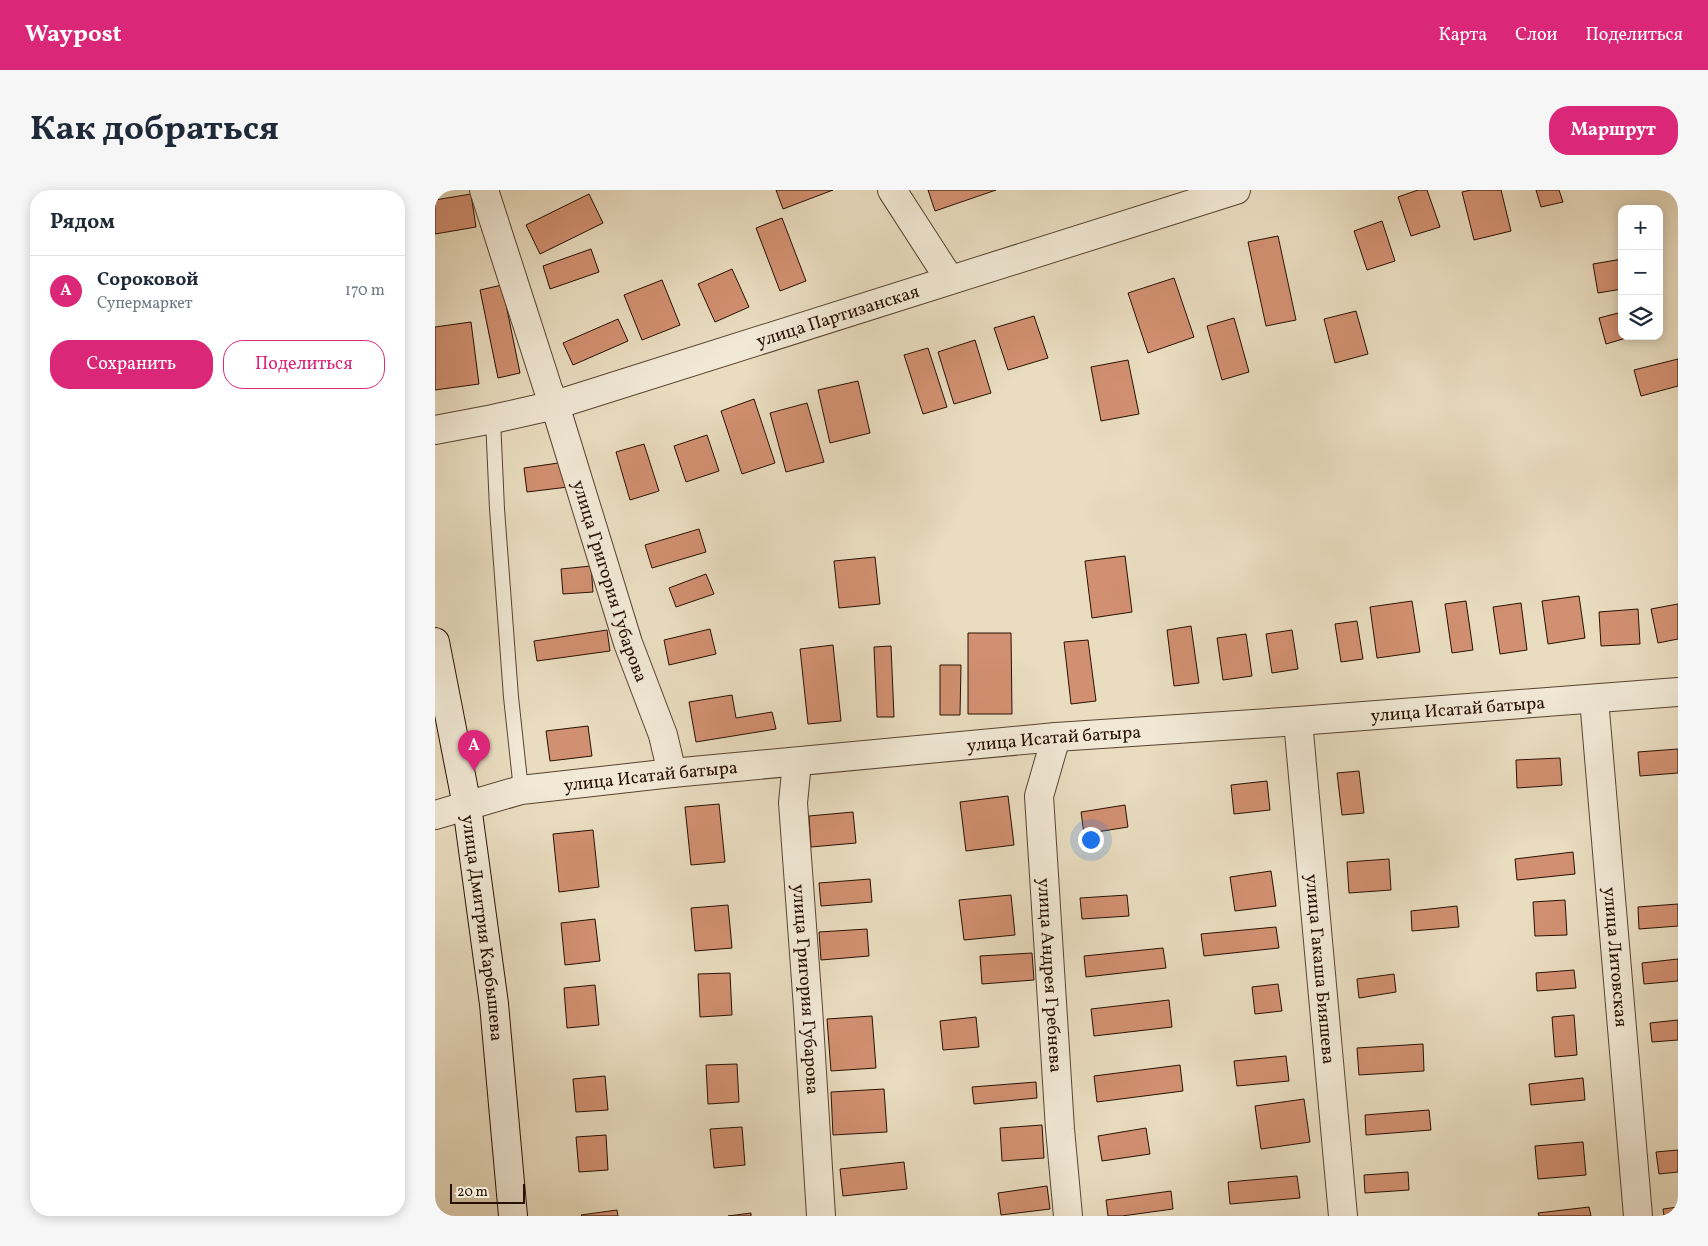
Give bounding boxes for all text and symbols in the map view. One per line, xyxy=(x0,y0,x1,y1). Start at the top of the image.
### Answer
text: Waypost xyxy=(25,18,122,52)
text: Карта xyxy=(1439,23,1487,48)
text: Слои xyxy=(1515,23,1557,48)
text: Поделиться xyxy=(1585,23,1683,48)
text: Как добраться xyxy=(30,106,279,154)
button: Маршрут xyxy=(1549,106,1678,155)
map controls xyxy=(1618,205,1663,340)
button: + xyxy=(1618,205,1663,250)
text: Рядом xyxy=(50,208,115,237)
button: − xyxy=(1618,250,1663,295)
text: Сороковой xyxy=(97,267,198,293)
text: A xyxy=(60,280,72,302)
text: 170 m xyxy=(345,280,385,302)
street label: улица Партизанская xyxy=(754,280,923,355)
text: Супермаркет xyxy=(97,293,193,315)
button: layers xyxy=(1618,295,1663,340)
button: Сохранить xyxy=(50,340,213,389)
button: Поделиться xyxy=(223,340,385,389)
street label: улица Григория Губарова xyxy=(565,477,653,686)
street label: улица Исатай батыра xyxy=(1370,691,1546,729)
street label: улица Исатай батыра xyxy=(966,720,1142,759)
pin: A xyxy=(458,730,490,771)
street label: улица Исатай батыра xyxy=(563,756,739,799)
street label: улица Дмитрия Карбышева xyxy=(454,813,508,1042)
your location xyxy=(1078,827,1104,853)
street label: улица Гакаша Бияшева xyxy=(1298,873,1340,1065)
street label: улица Андрея Гребнева xyxy=(1030,877,1067,1073)
street label: улица Григория Губарова xyxy=(785,883,824,1095)
street label: улица Литовская xyxy=(1596,886,1633,1028)
scale bar xyxy=(450,1181,525,1204)
text: 20 m xyxy=(457,1183,488,1202)

